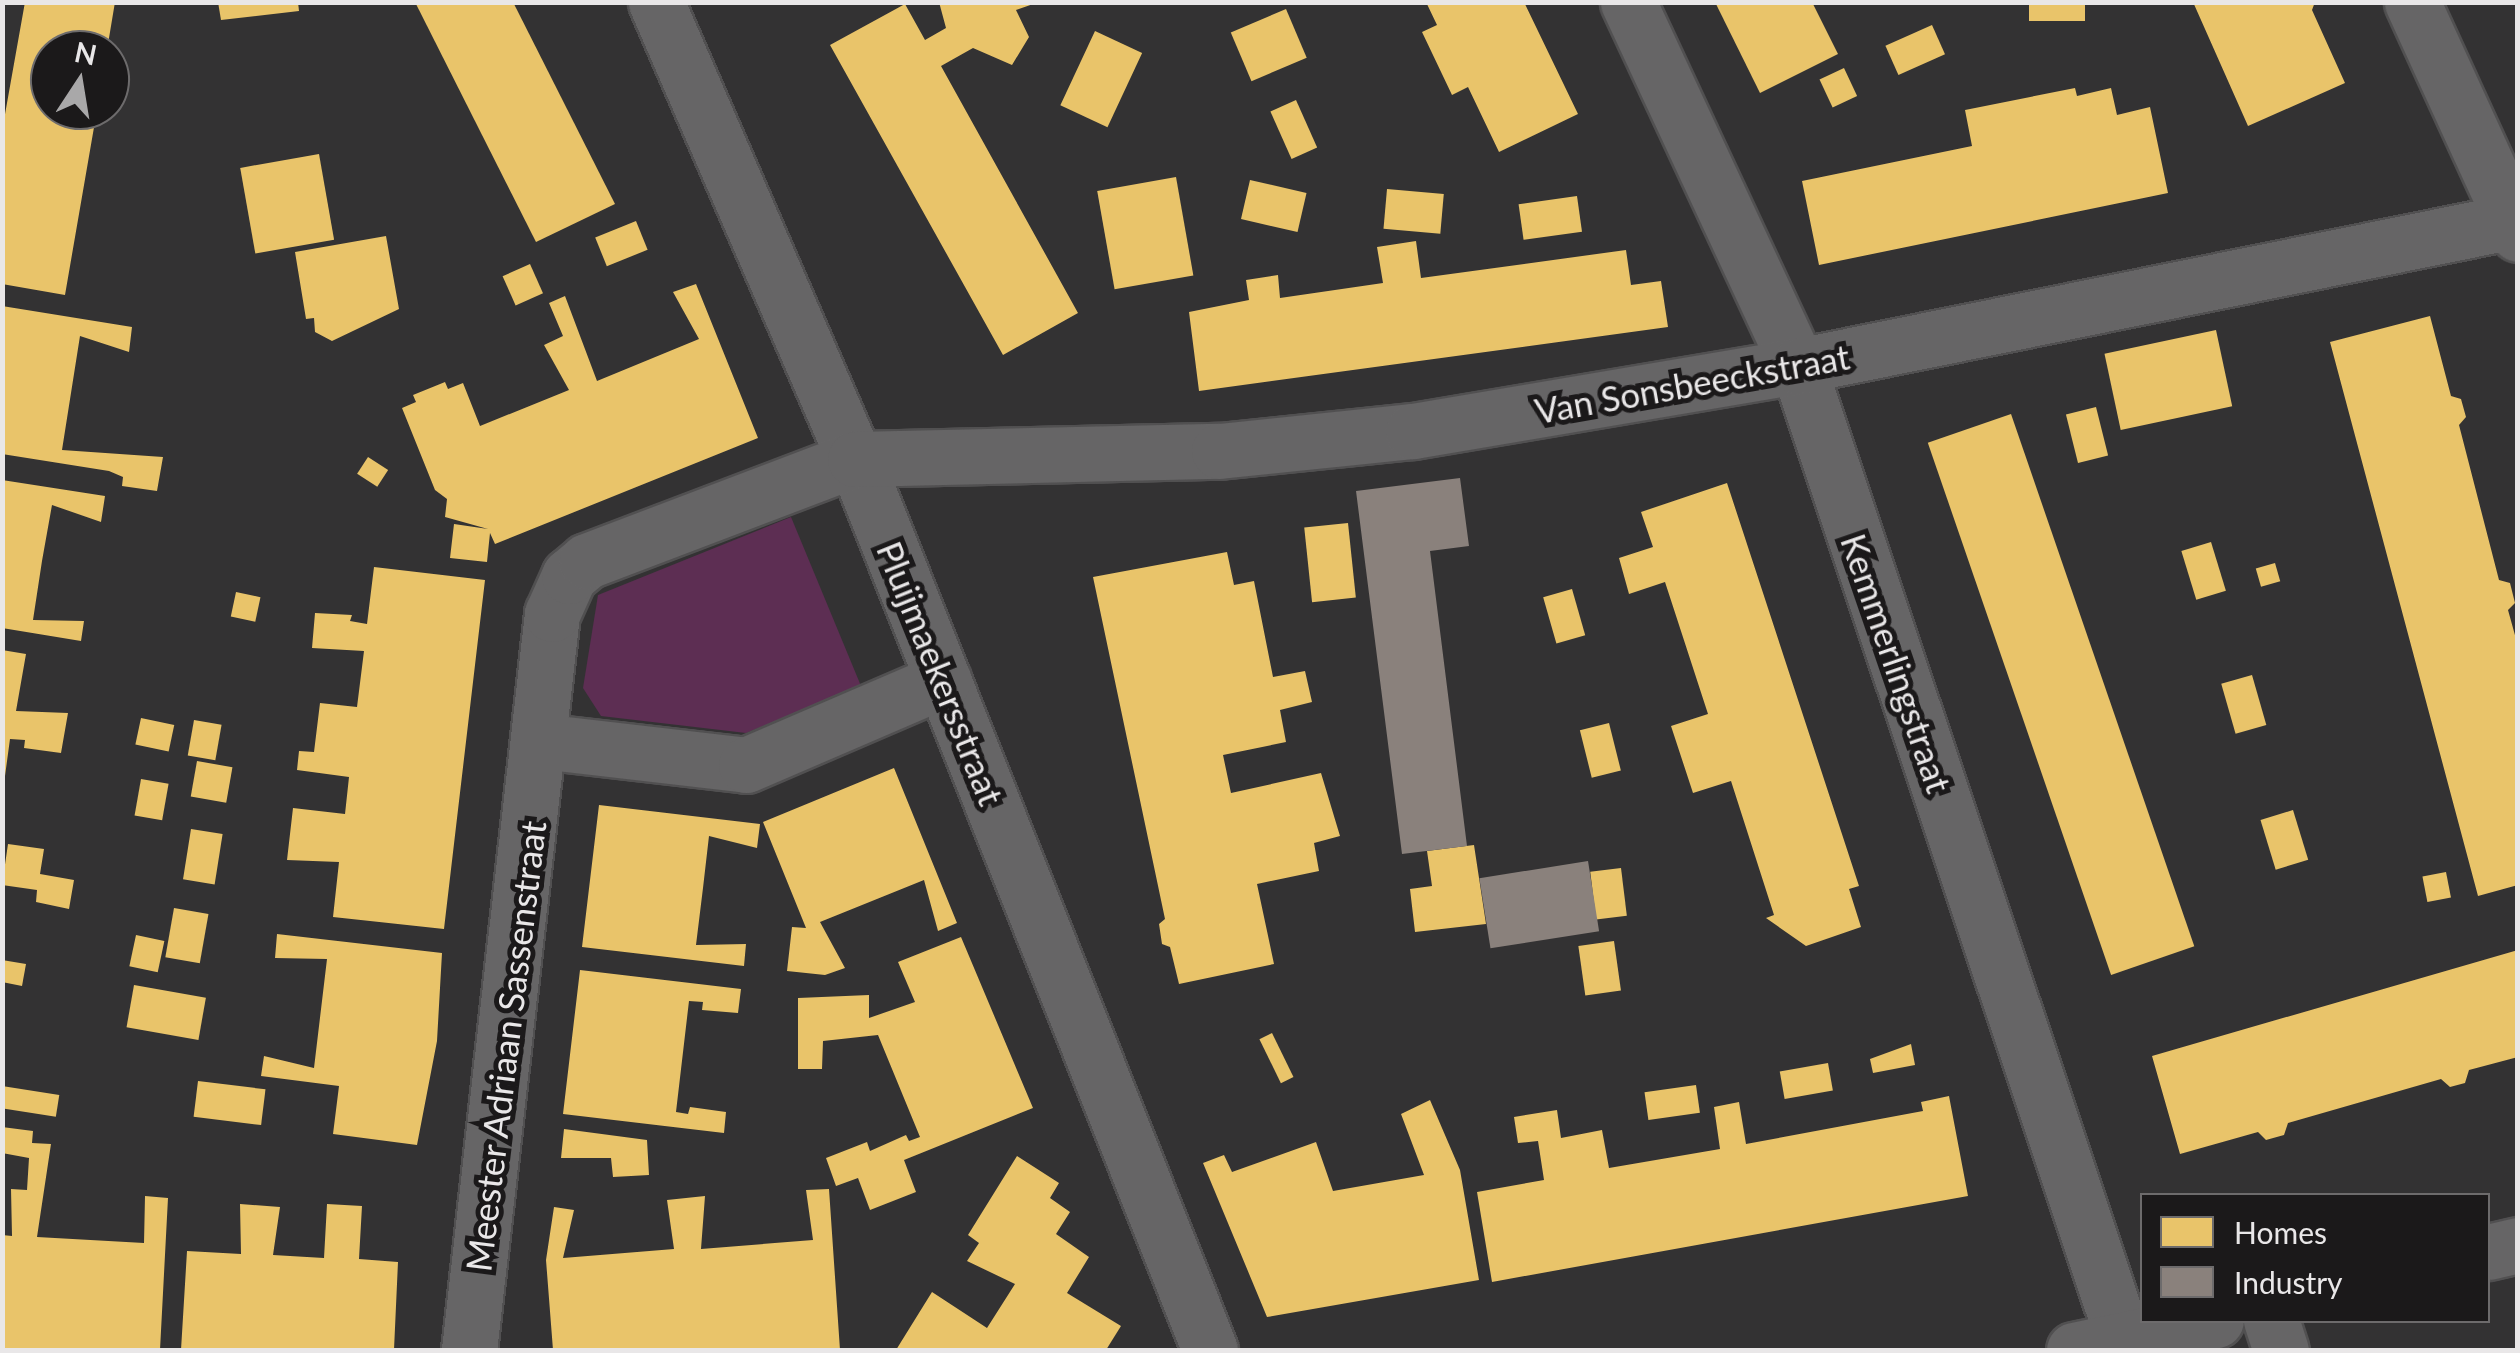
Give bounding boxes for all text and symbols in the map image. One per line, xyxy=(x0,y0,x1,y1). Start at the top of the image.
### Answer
north arrow xyxy=(30,30,130,130)
text: N xyxy=(72,34,100,71)
street label: Van Sonsbeeckstraat xyxy=(1531,335,1853,431)
street label: Kemmerlingstraat xyxy=(1833,528,1961,798)
street label: Pluijmaekersstraat xyxy=(869,535,1013,811)
street label: Meester Adriaan Sassenstraat xyxy=(456,817,554,1275)
legend xyxy=(2140,1193,2490,1323)
text: Homes xyxy=(2234,1214,2327,1250)
text: Industry xyxy=(2234,1264,2343,1300)

